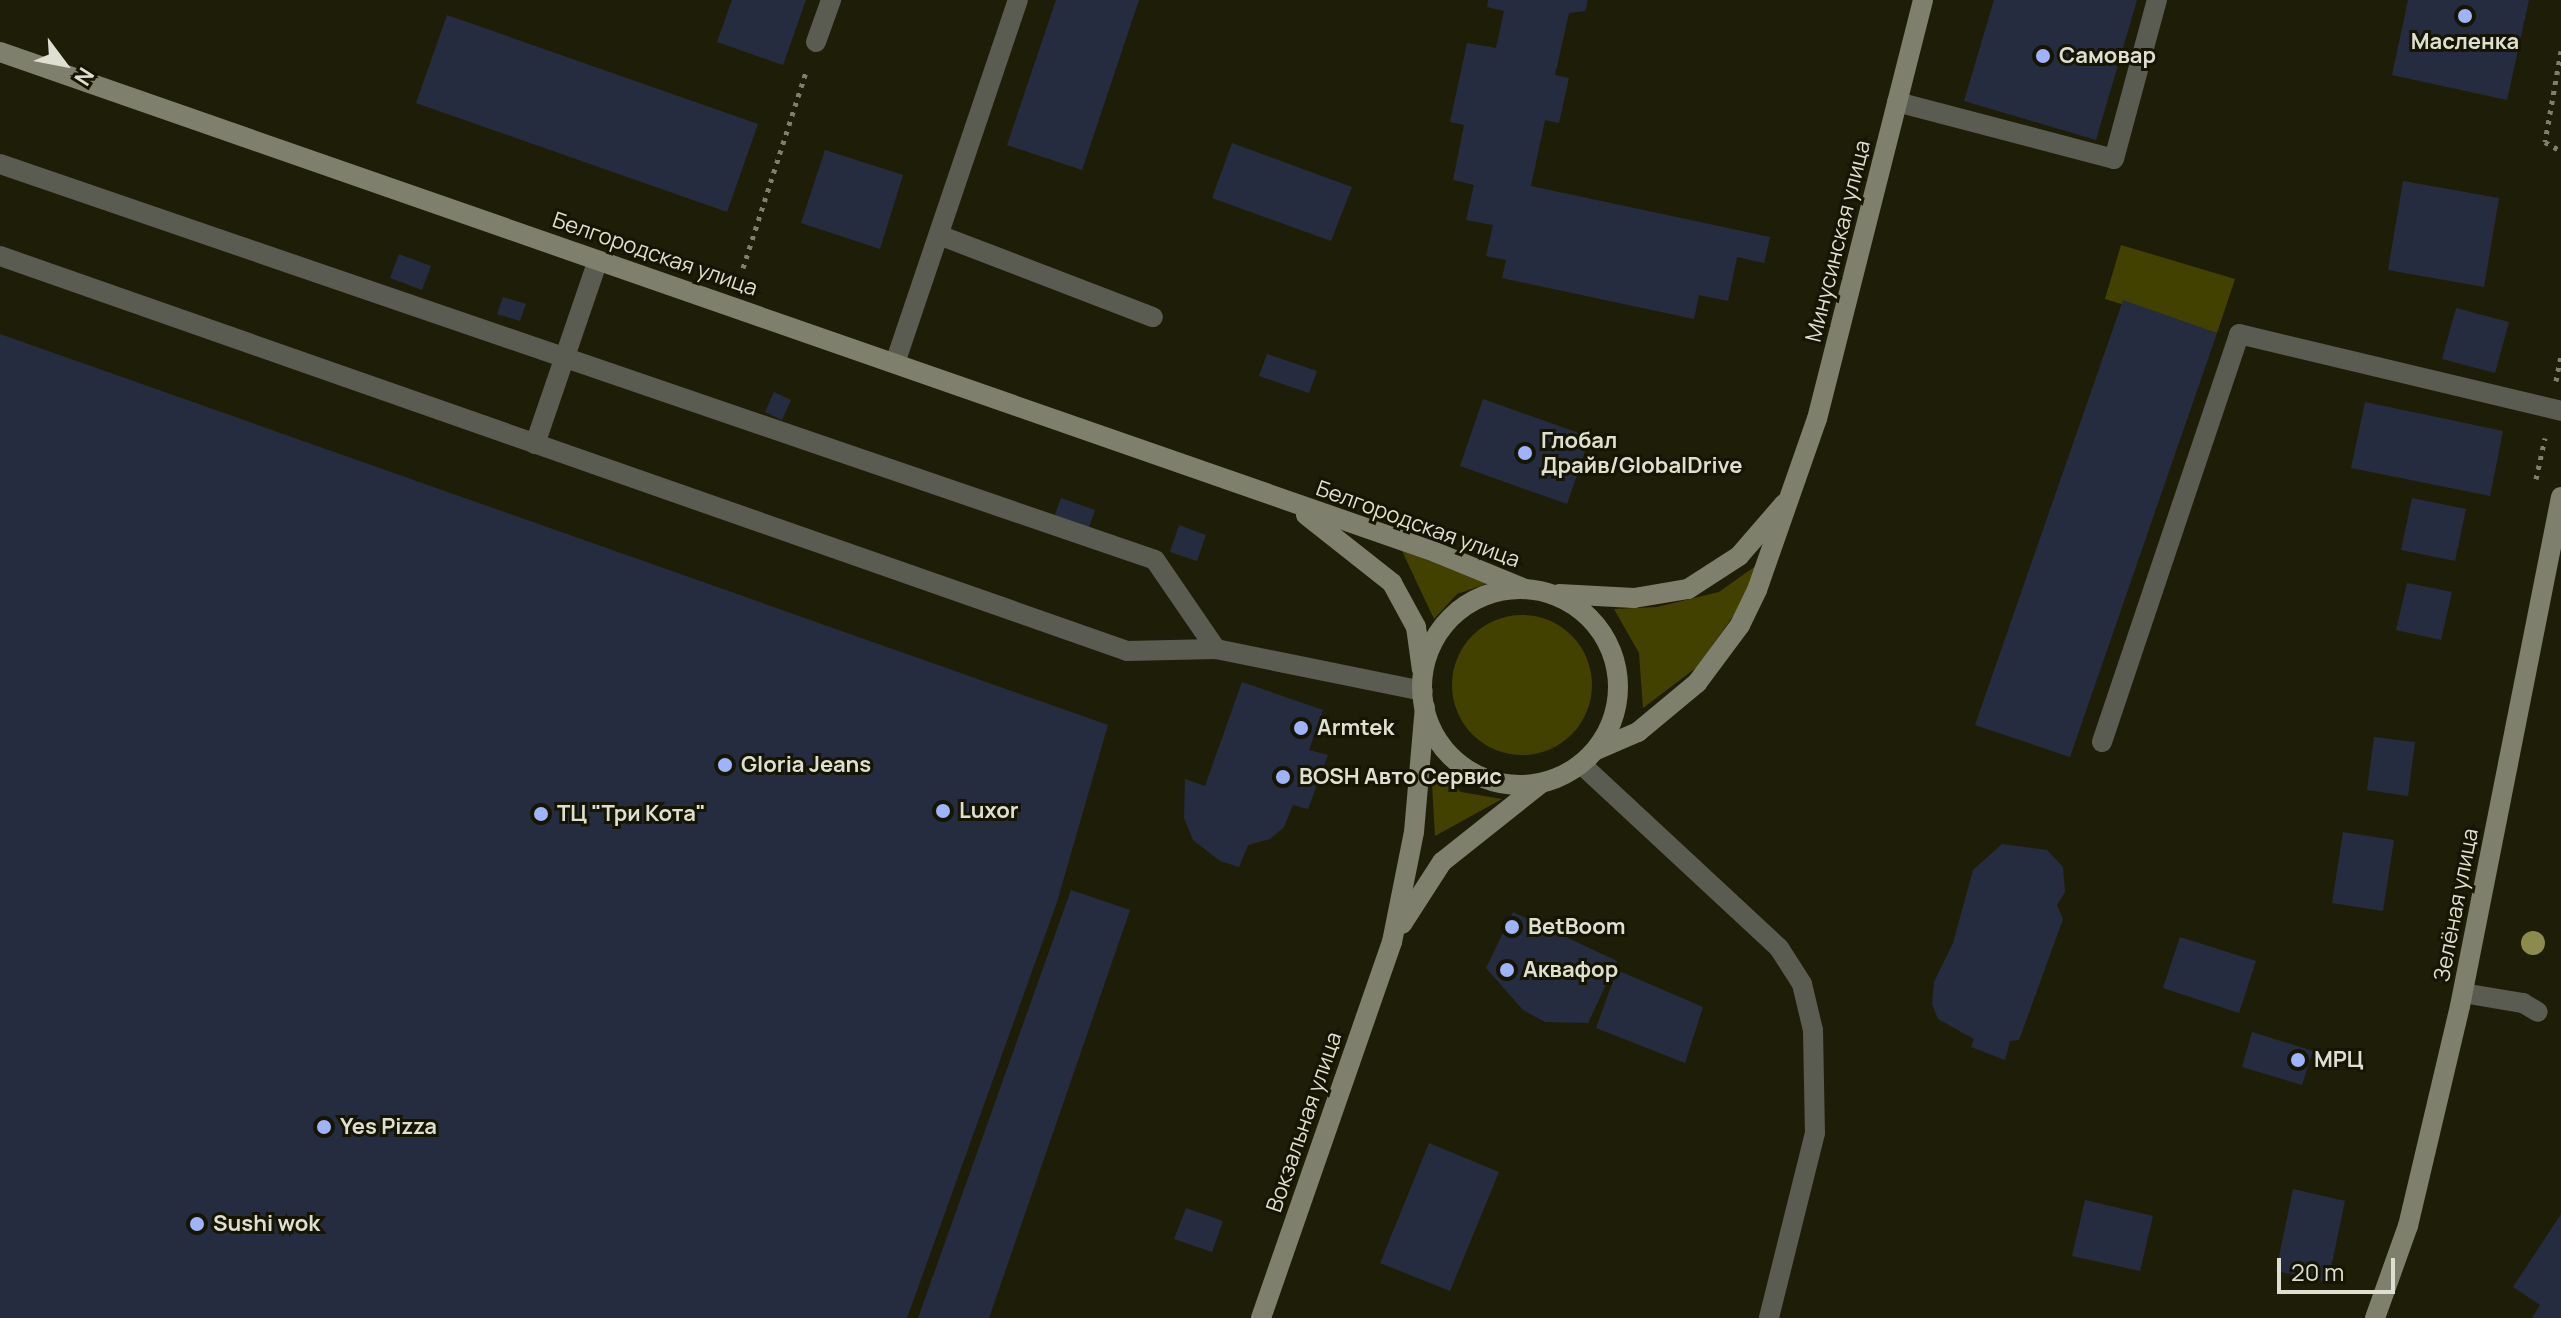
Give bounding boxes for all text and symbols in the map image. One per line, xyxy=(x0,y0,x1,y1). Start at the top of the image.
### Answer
marker: Масленка xyxy=(2456,7,2474,25)
north arrow xyxy=(24,24,104,104)
place label: Масленка xyxy=(2411,29,2519,55)
place label: Самовар xyxy=(2059,43,2156,69)
marker: Самовар xyxy=(2034,47,2052,65)
text: N xyxy=(67,62,101,91)
street label: Минусинская улица xyxy=(1800,137,1876,345)
street label: Белгородская улица xyxy=(549,207,761,301)
place label: Глобал Драйв/GlobalDrive xyxy=(1541,427,1743,478)
marker: Глобал Драйв/GlobalDrive xyxy=(1516,444,1534,462)
street label: Белгородская улица xyxy=(1312,475,1524,573)
place label: Armtek xyxy=(1317,715,1394,741)
marker: Armtek xyxy=(1292,719,1310,737)
place label: Gloria Jeans xyxy=(741,752,871,778)
marker: Gloria Jeans xyxy=(716,756,734,774)
place label: BOSH Авто Сервис xyxy=(1299,764,1502,790)
marker: BOSH Авто Сервис xyxy=(1274,768,1292,786)
place label: Luxor xyxy=(959,798,1019,824)
place label: ТЦ "Три Кота" xyxy=(557,801,706,827)
marker: Luxor xyxy=(934,802,952,820)
marker: ТЦ "Три Кота" xyxy=(532,805,550,823)
street label: Зелёная улица xyxy=(2428,826,2484,984)
place label: BetBoom xyxy=(1528,914,1626,940)
marker: BetBoom xyxy=(1503,918,1521,936)
place label: Аквафор xyxy=(1523,957,1618,983)
marker: Аквафор xyxy=(1498,961,1516,979)
street label: Вокзальная улица xyxy=(1261,1028,1347,1216)
place label: МРЦ xyxy=(2314,1047,2363,1073)
marker: МРЦ xyxy=(2289,1051,2307,1069)
place label: Yes Pizza xyxy=(340,1114,437,1140)
marker: Yes Pizza xyxy=(315,1118,333,1136)
place label: Sushi wok xyxy=(213,1211,320,1237)
marker: Sushi wok xyxy=(188,1215,206,1233)
scale bar xyxy=(2281,1242,2399,1292)
text: 20 m xyxy=(2291,1255,2344,1288)

